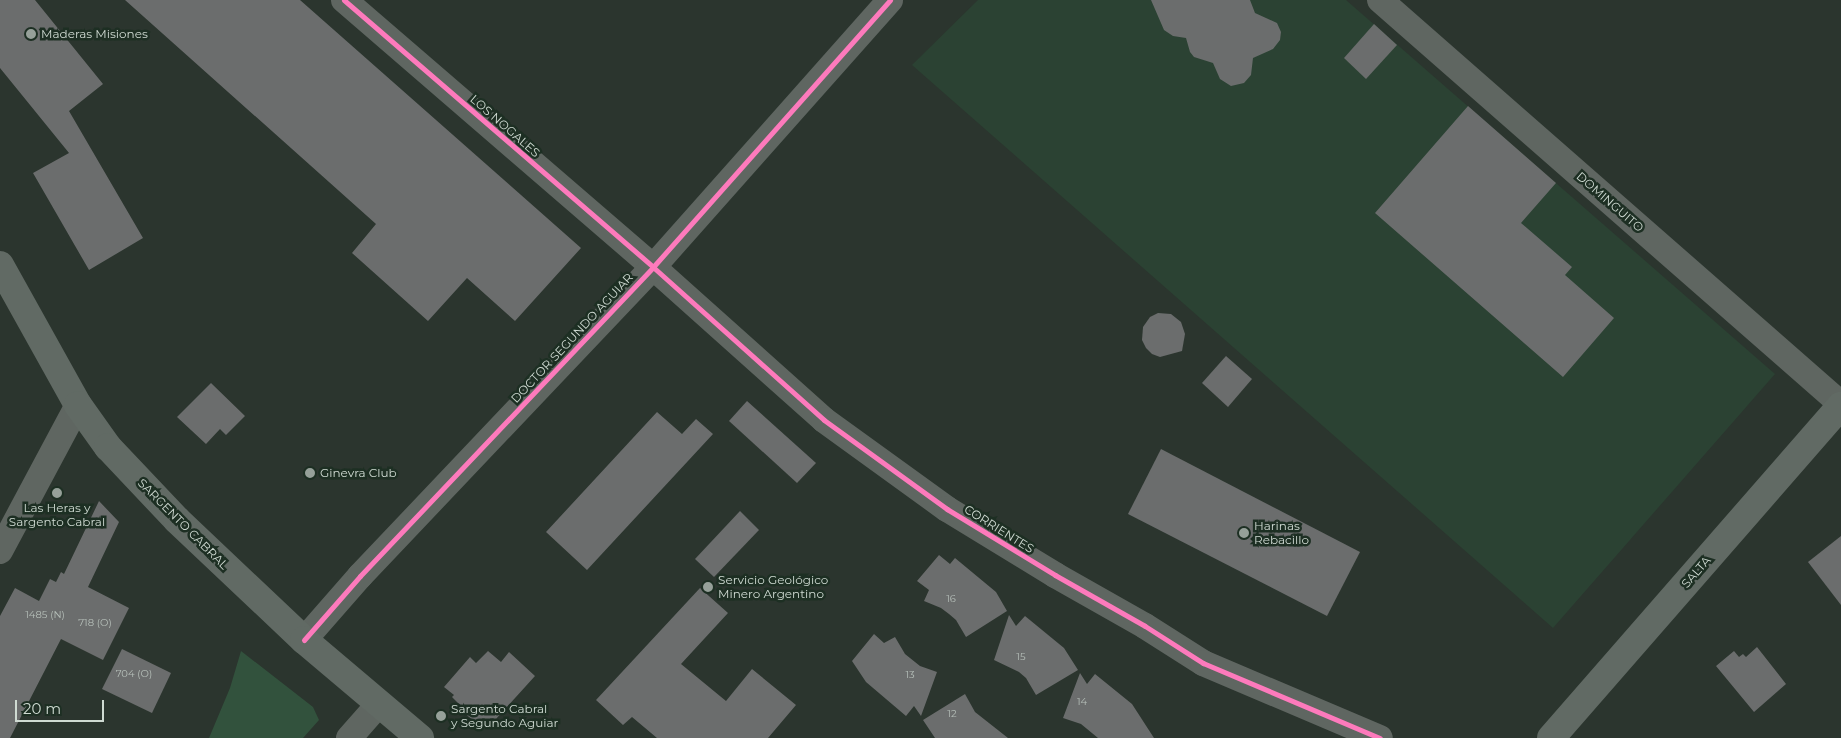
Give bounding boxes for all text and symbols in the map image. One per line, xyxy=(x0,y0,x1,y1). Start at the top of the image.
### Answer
place label: Maderas Misiones xyxy=(41,27,148,41)
marker: Maderas Misiones xyxy=(25,28,37,40)
street label: LOS NOGALES xyxy=(467,92,543,160)
street label: DOMINGUITO xyxy=(1574,169,1646,235)
street label: DOCTOR SEGUNDO AGUIAR xyxy=(508,270,636,406)
place label: Ginevra Club xyxy=(320,466,397,480)
marker: Ginevra Club xyxy=(304,467,316,479)
street label: SARGENTO CABRAL xyxy=(135,476,231,572)
marker: Las Heras y Sargento Cabral xyxy=(51,487,63,499)
place label: Las Heras y Sargento Cabral xyxy=(9,501,105,529)
street label: CORRIENTES xyxy=(962,502,1036,556)
place label: Harinas Rebacillo xyxy=(1254,519,1309,547)
marker: Harinas Rebacillo xyxy=(1238,527,1250,539)
street label: SALTA xyxy=(1678,553,1714,591)
place label: Servicio Geológico Minero Argentino xyxy=(718,573,828,601)
marker: Servicio Geológico Minero Argentino xyxy=(702,581,714,593)
house number: 16 xyxy=(946,593,956,605)
house number: 1485 (N) xyxy=(25,609,65,621)
house number: 718 (O) xyxy=(78,617,112,629)
house number: 15 xyxy=(1016,651,1026,663)
house number: 704 (O) xyxy=(116,668,152,680)
house number: 13 xyxy=(905,669,915,681)
scale bar xyxy=(18,690,106,722)
house number: 14 xyxy=(1077,696,1087,708)
text: 20 m xyxy=(23,699,61,718)
place label: Sargento Cabral y Segundo Aguiar xyxy=(451,702,558,730)
house number: 12 xyxy=(947,708,957,720)
marker: Sargento Cabral y Segundo Aguiar xyxy=(435,710,447,722)

